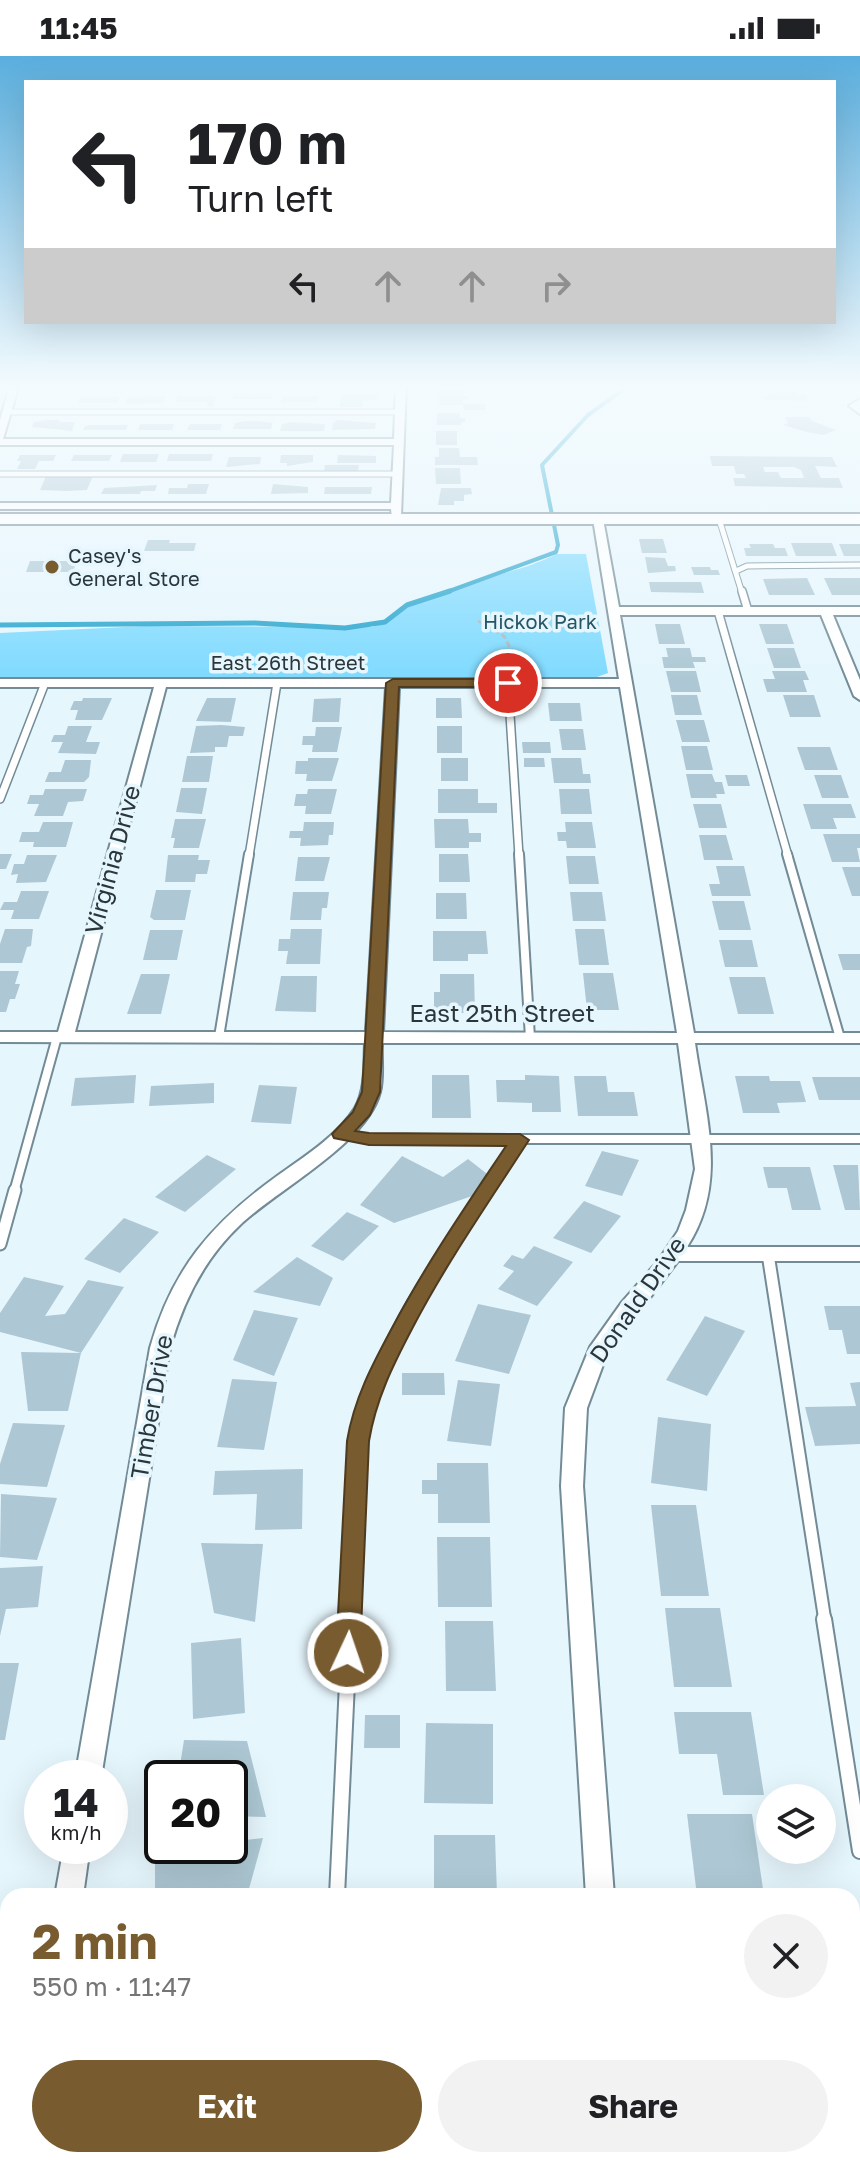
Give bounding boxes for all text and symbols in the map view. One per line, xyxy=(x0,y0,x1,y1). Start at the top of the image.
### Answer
text: 11:45 xyxy=(40,10,118,46)
text: 170 m xyxy=(188,109,347,176)
icon: left xyxy=(56,112,160,216)
text: Turn left xyxy=(188,177,334,220)
icon: left xyxy=(282,264,326,308)
icon: ahead xyxy=(366,264,410,308)
icon: ahead xyxy=(450,264,494,308)
icon: right xyxy=(534,264,578,308)
place label: Casey's General Store xyxy=(68,543,200,590)
marker: Casey's General Store xyxy=(43,558,61,576)
park label: Hickok Park xyxy=(483,609,597,633)
pin xyxy=(474,649,542,717)
street label: East 26th Street xyxy=(210,650,366,674)
icon: arrive xyxy=(486,661,530,705)
street label: Virginia Drive xyxy=(78,782,145,937)
street label: East 25th Street xyxy=(409,998,595,1027)
street label: Donald Drive xyxy=(583,1231,691,1368)
street label: Timber Drive xyxy=(124,1332,177,1481)
position arrow xyxy=(306,1611,390,1695)
speed limit sign: 20 xyxy=(144,1760,248,1864)
text: 14 xyxy=(53,1778,99,1826)
map controls xyxy=(756,1784,836,1864)
button: layers xyxy=(756,1784,836,1864)
text: km/h xyxy=(51,1820,101,1844)
text: 2 min xyxy=(32,1912,157,1970)
button: close xyxy=(744,1914,828,1998)
text: 550 m · 11:47 xyxy=(32,1971,191,2002)
button: Exit xyxy=(32,2060,422,2152)
button: Share xyxy=(438,2060,828,2152)

